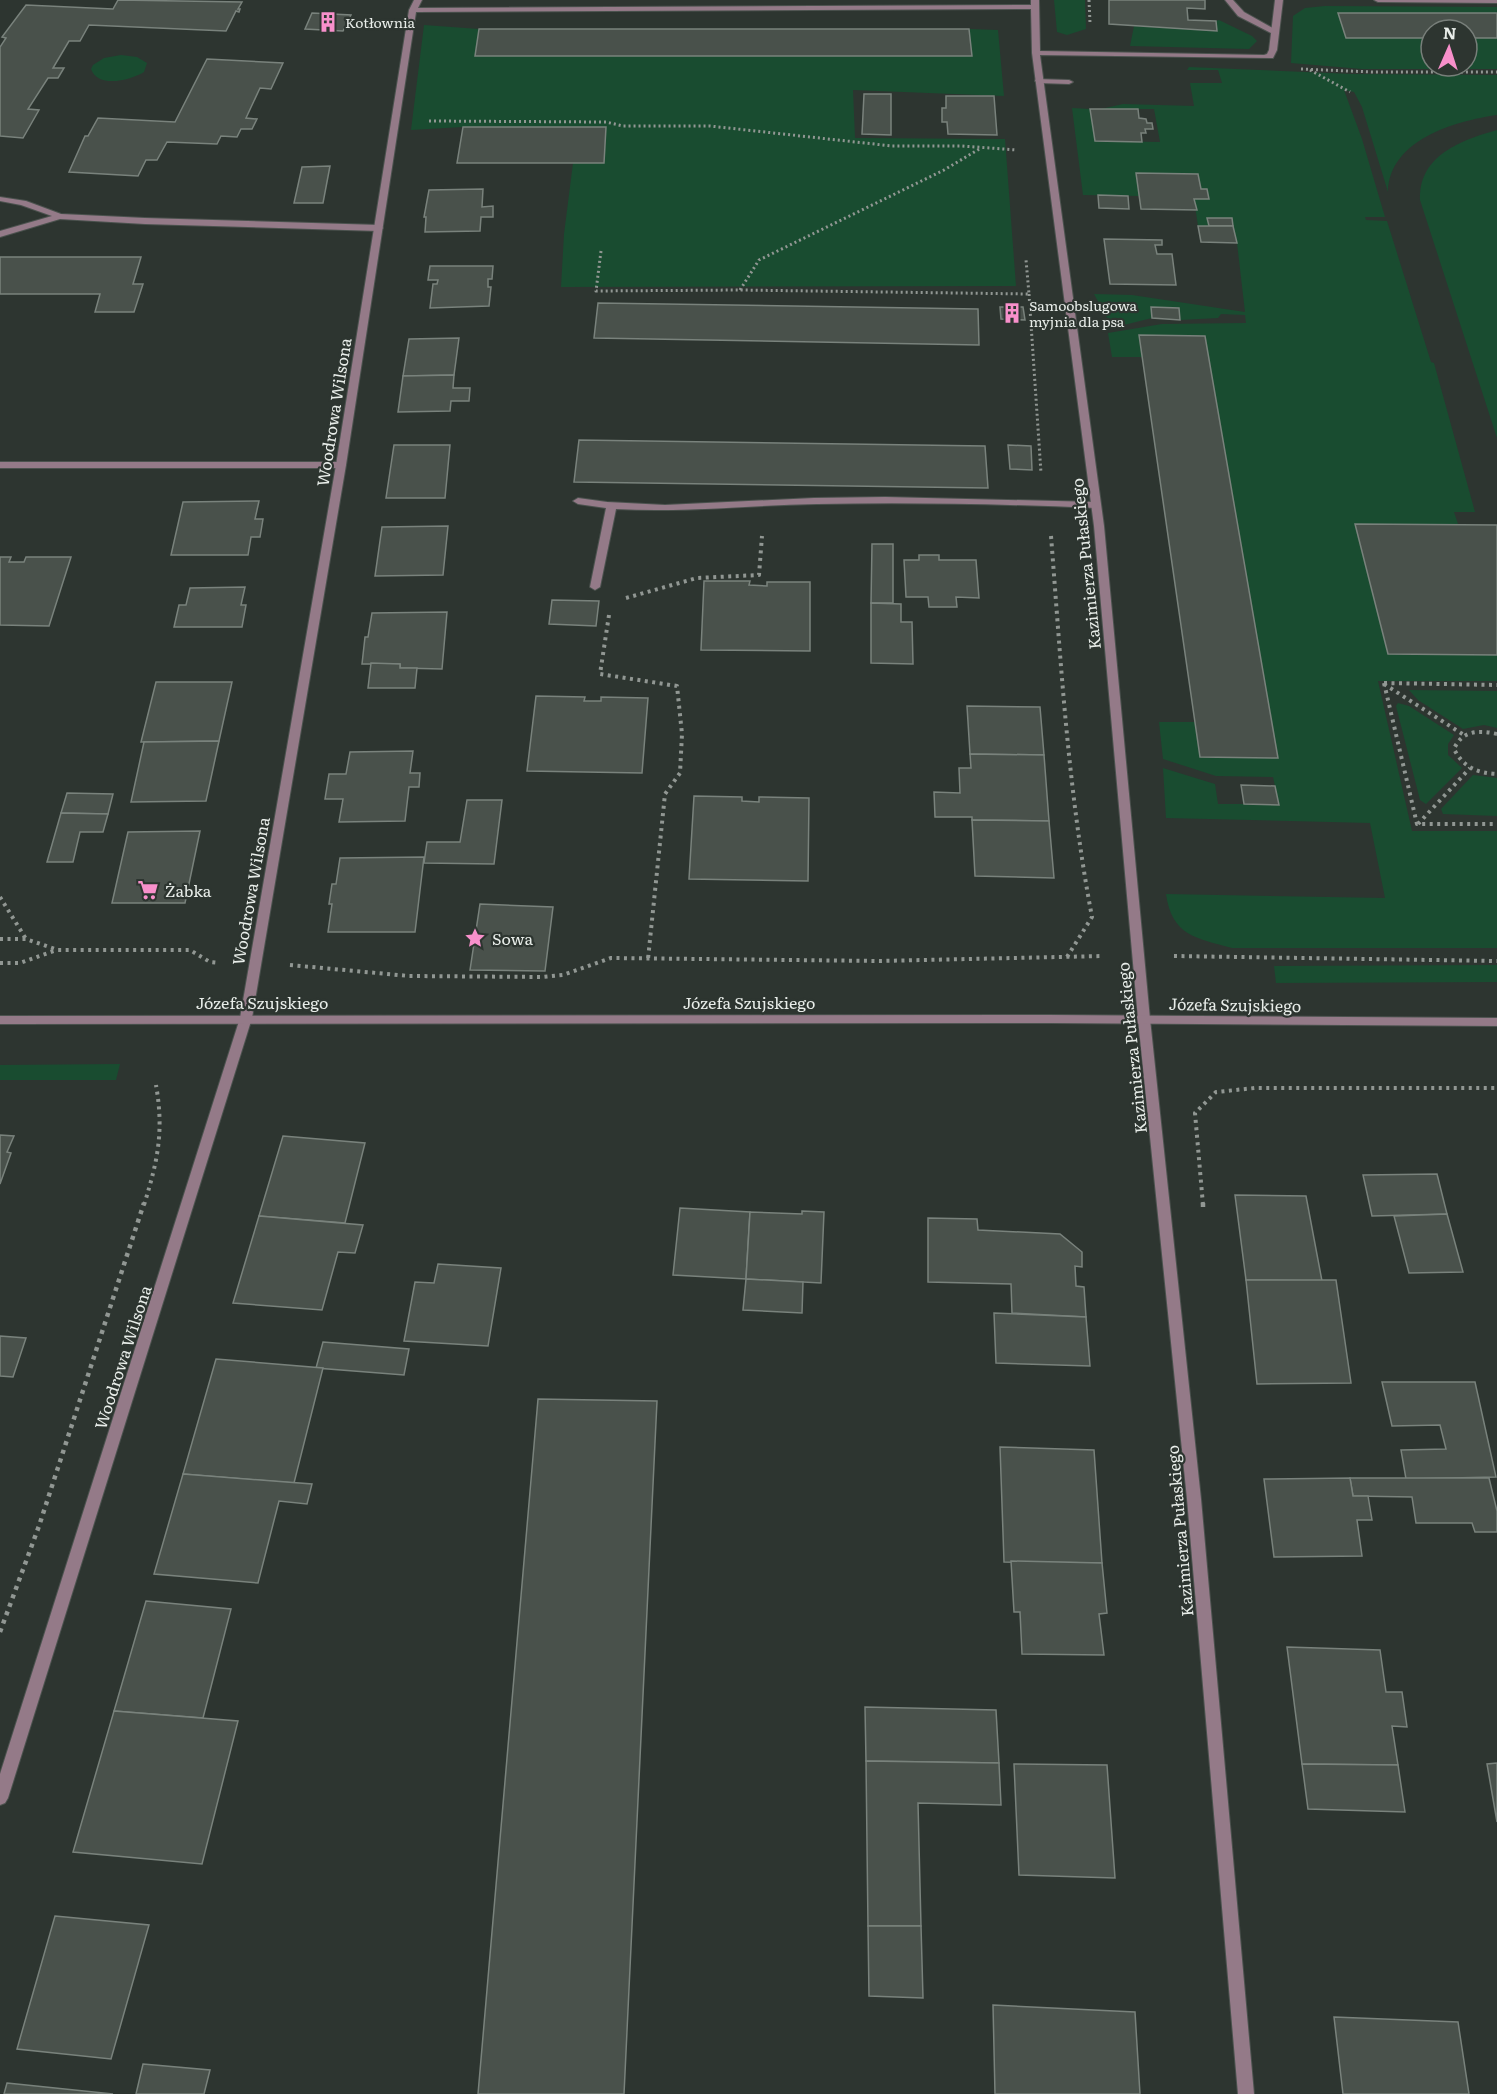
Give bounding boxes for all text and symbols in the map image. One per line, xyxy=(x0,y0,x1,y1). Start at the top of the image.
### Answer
building icon: Kotłownia xyxy=(316,10,340,34)
place label: Kotłownia xyxy=(345,12,416,32)
north arrow xyxy=(1419,18,1479,78)
text: N xyxy=(1442,20,1457,44)
place label: Samoobslugowa myjnia dla psa xyxy=(1029,295,1138,331)
building icon: Samoobslugowa myjnia dla psa xyxy=(1000,301,1024,325)
street label: Woodrowa Wilsona xyxy=(309,336,357,488)
street label: Kazimierza Pułaskiego xyxy=(1064,477,1106,651)
street label: Woodrowa Wilsona xyxy=(225,815,275,967)
supermarket icon: Żabka xyxy=(136,878,160,902)
place label: Żabka xyxy=(165,878,212,902)
place icon: Sowa xyxy=(463,926,487,950)
place label: Sowa xyxy=(492,926,533,950)
street label: Kazimierza Pułaskiego xyxy=(1110,961,1152,1135)
street label: Józefa Szujskiego xyxy=(196,990,328,1014)
street label: Józefa Szujskiego xyxy=(683,990,815,1014)
street label: Józefa Szujskiego xyxy=(1169,991,1301,1017)
street label: Woodrowa Wilsona xyxy=(87,1282,157,1432)
street label: Kazimierza Pułaskiego xyxy=(1160,1444,1198,1618)

